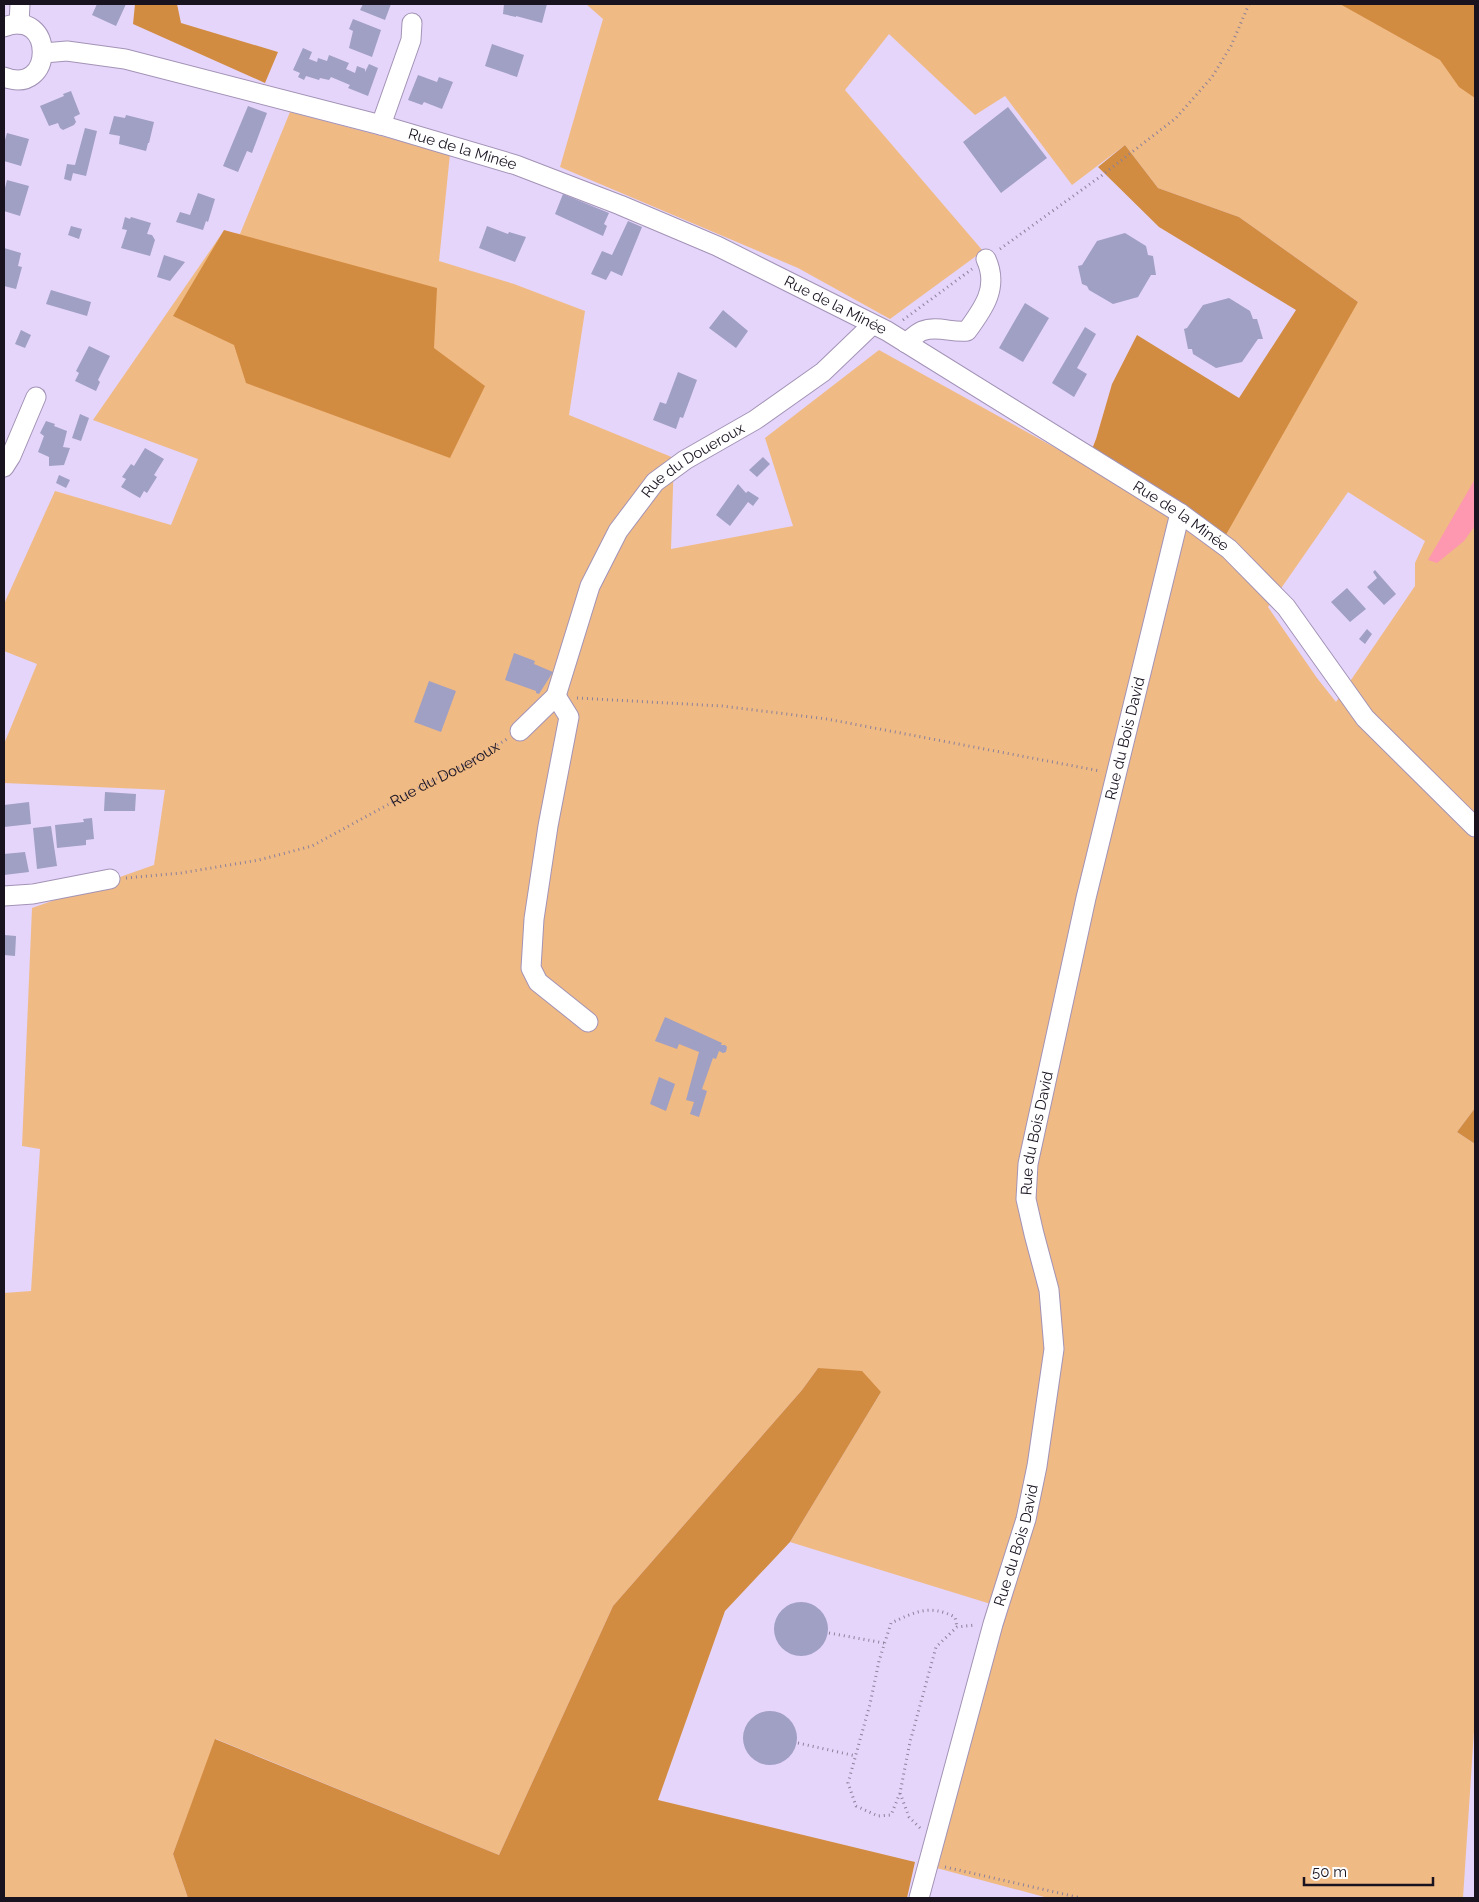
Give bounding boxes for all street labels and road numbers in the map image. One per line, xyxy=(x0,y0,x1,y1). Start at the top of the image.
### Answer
street label: Rue de la Minée xyxy=(406,125,519,174)
street label: Rue de la Minée xyxy=(781,272,890,338)
street label: Rue du Doueroux xyxy=(638,419,748,501)
street label: Rue de la Minée xyxy=(1130,477,1233,555)
street label: Rue du Bois David xyxy=(1101,675,1149,802)
street label: Rue du Doueroux xyxy=(387,737,503,811)
street label: Rue du Bois David xyxy=(1017,1070,1057,1196)
street label: Rue du Bois David xyxy=(990,1483,1042,1608)

